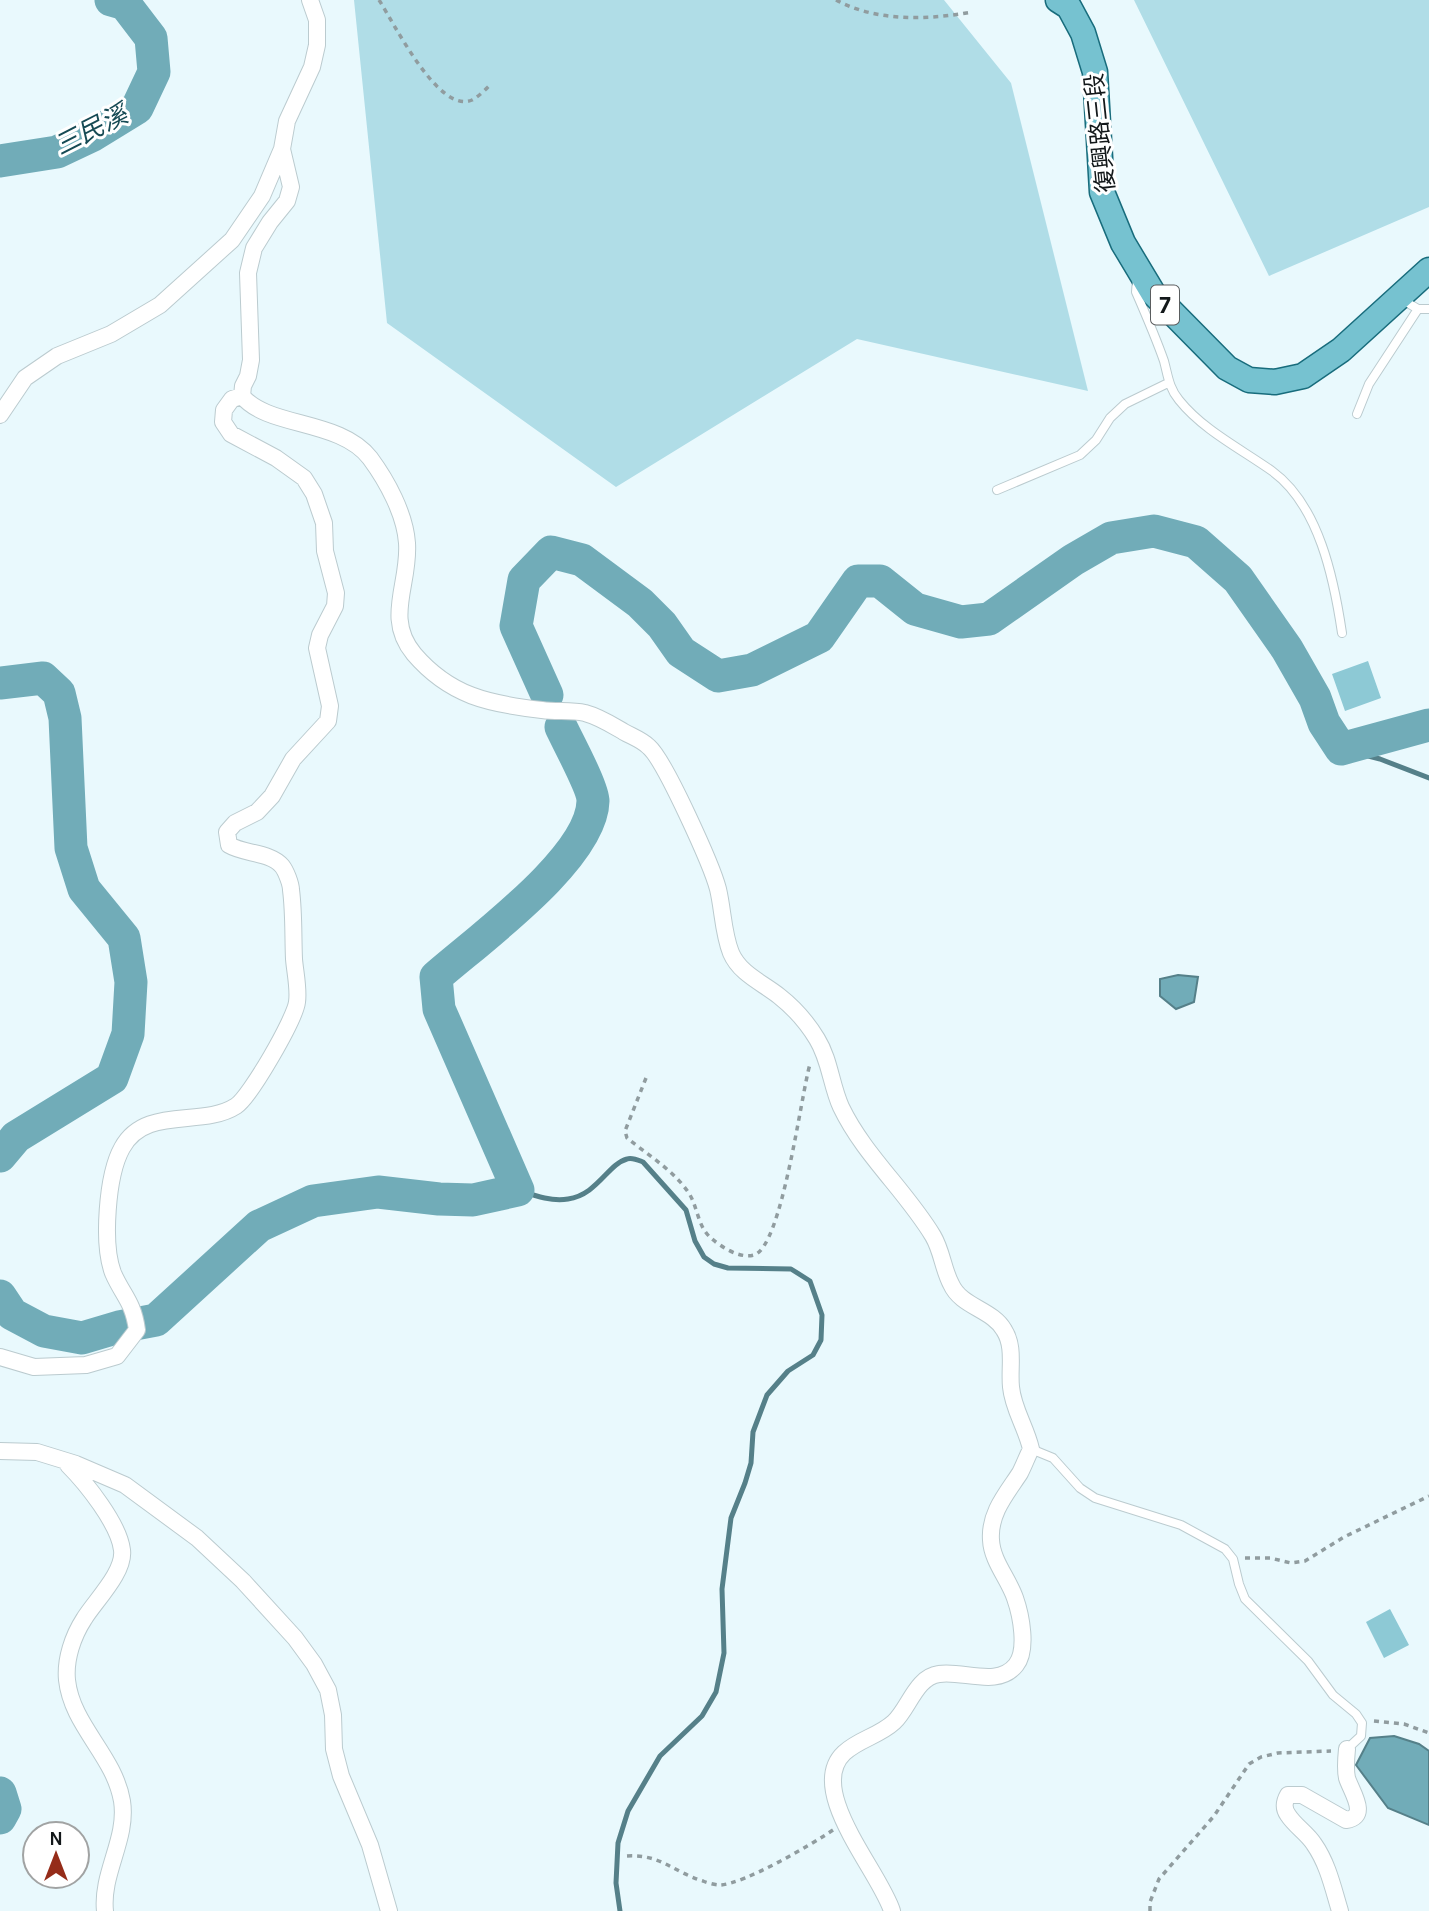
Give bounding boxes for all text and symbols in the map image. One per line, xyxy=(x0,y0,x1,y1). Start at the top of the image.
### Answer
street label: 復興路三段 xyxy=(1080,72,1120,194)
water label: 三民溪 xyxy=(49,97,136,162)
road number: 7 xyxy=(1151,286,1179,324)
north arrow xyxy=(21,1820,91,1890)
text: N xyxy=(49,1828,63,1850)

